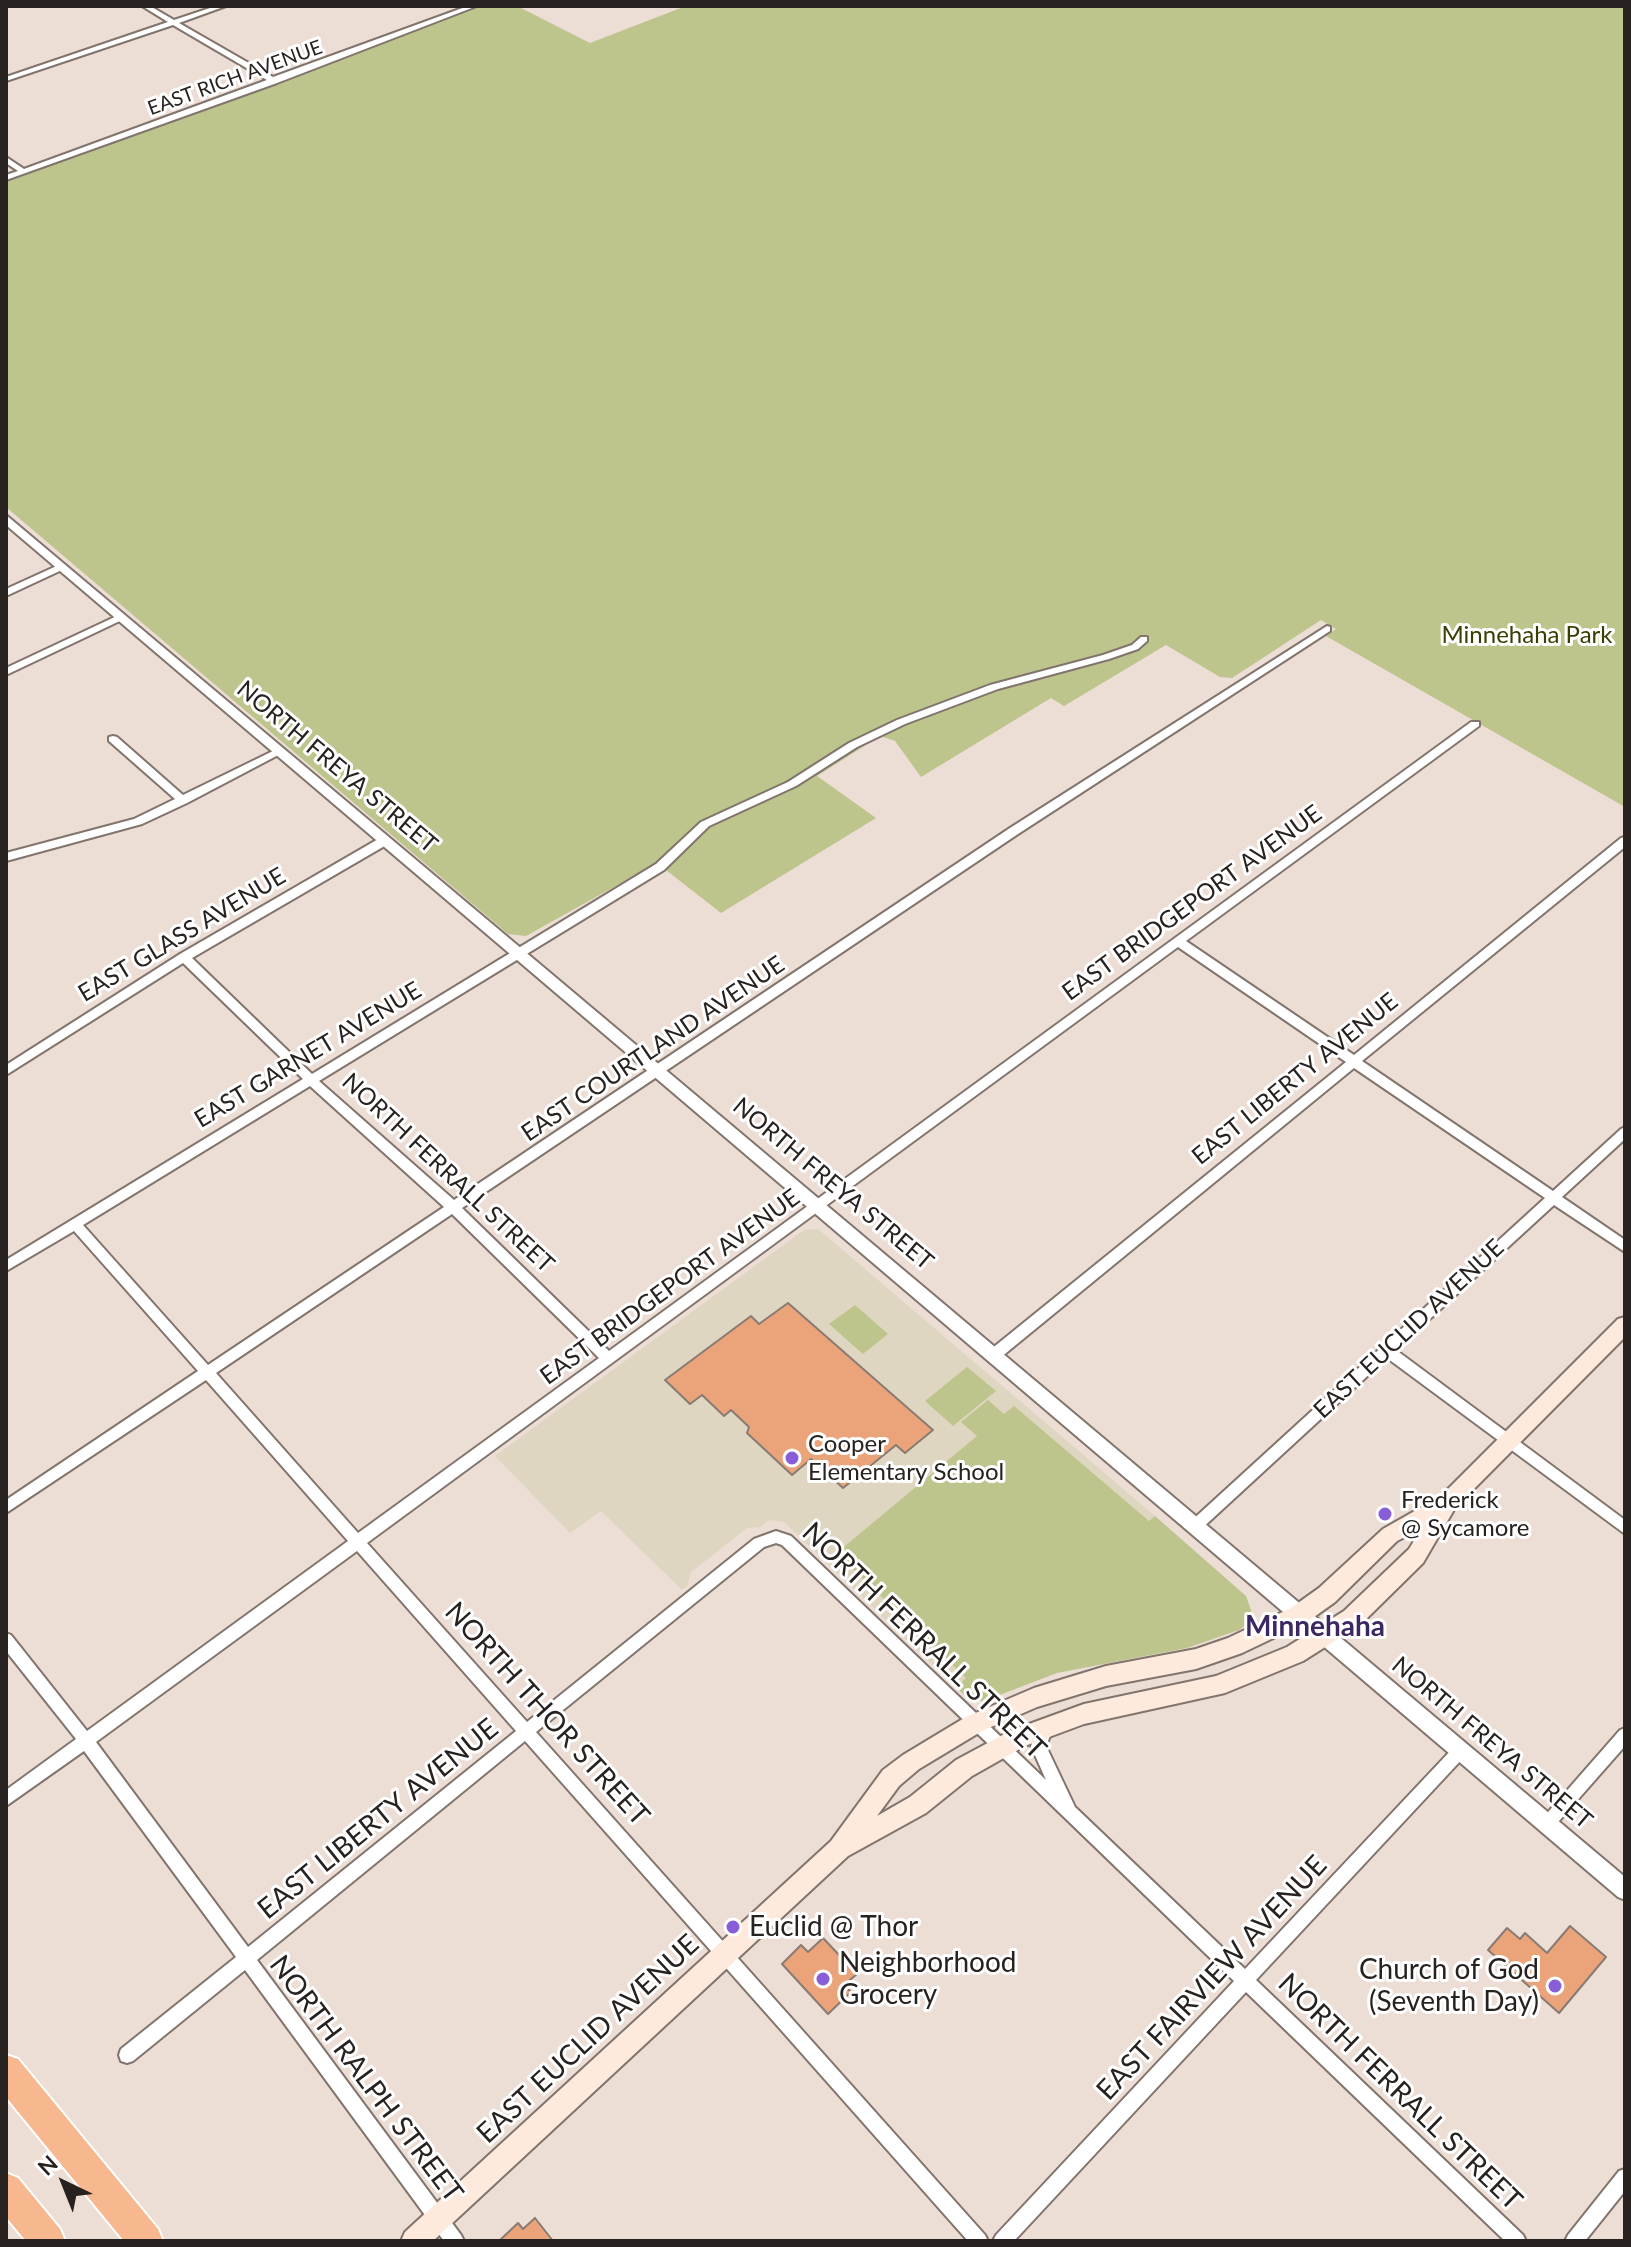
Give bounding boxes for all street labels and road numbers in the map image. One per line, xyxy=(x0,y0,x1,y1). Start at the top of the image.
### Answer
street label: EAST RICH AVENUE xyxy=(145,35,325,121)
street label: NORTH FREYA STREET xyxy=(231,675,443,859)
street label: EAST BRIDGEPORT AVENUE xyxy=(1057,799,1327,1007)
street label: EAST GLASS AVENUE xyxy=(73,862,291,1008)
street label: EAST COURTLAND AVENUE xyxy=(516,950,790,1148)
street label: EAST GARNET AVENUE xyxy=(189,976,427,1134)
street label: EAST LIBERTY AVENUE xyxy=(1186,987,1404,1171)
street label: NORTH FERRALL STREET xyxy=(336,1067,560,1279)
street label: NORTH FREYA STREET xyxy=(727,1092,939,1276)
street label: EAST BRIDGEPORT AVENUE xyxy=(535,1183,805,1391)
street label: EAST EUCLID AVENUE xyxy=(1308,1233,1510,1425)
street label: NORTH FERRALL STREET xyxy=(795,1516,1053,1766)
street label: NORTH THOR STREET xyxy=(438,1595,656,1833)
street label: NORTH FREYA STREET xyxy=(1386,1651,1598,1835)
street label: EAST LIBERTY AVENUE xyxy=(251,1712,505,1926)
street label: EAST FAIRVIEW AVENUE xyxy=(1090,1849,1334,2107)
street label: EAST EUCLID AVENUE xyxy=(470,1928,706,2150)
street label: NORTH RALPH STREET xyxy=(262,1949,470,2209)
street label: NORTH FERRALL STREET xyxy=(1271,1967,1529,2217)

